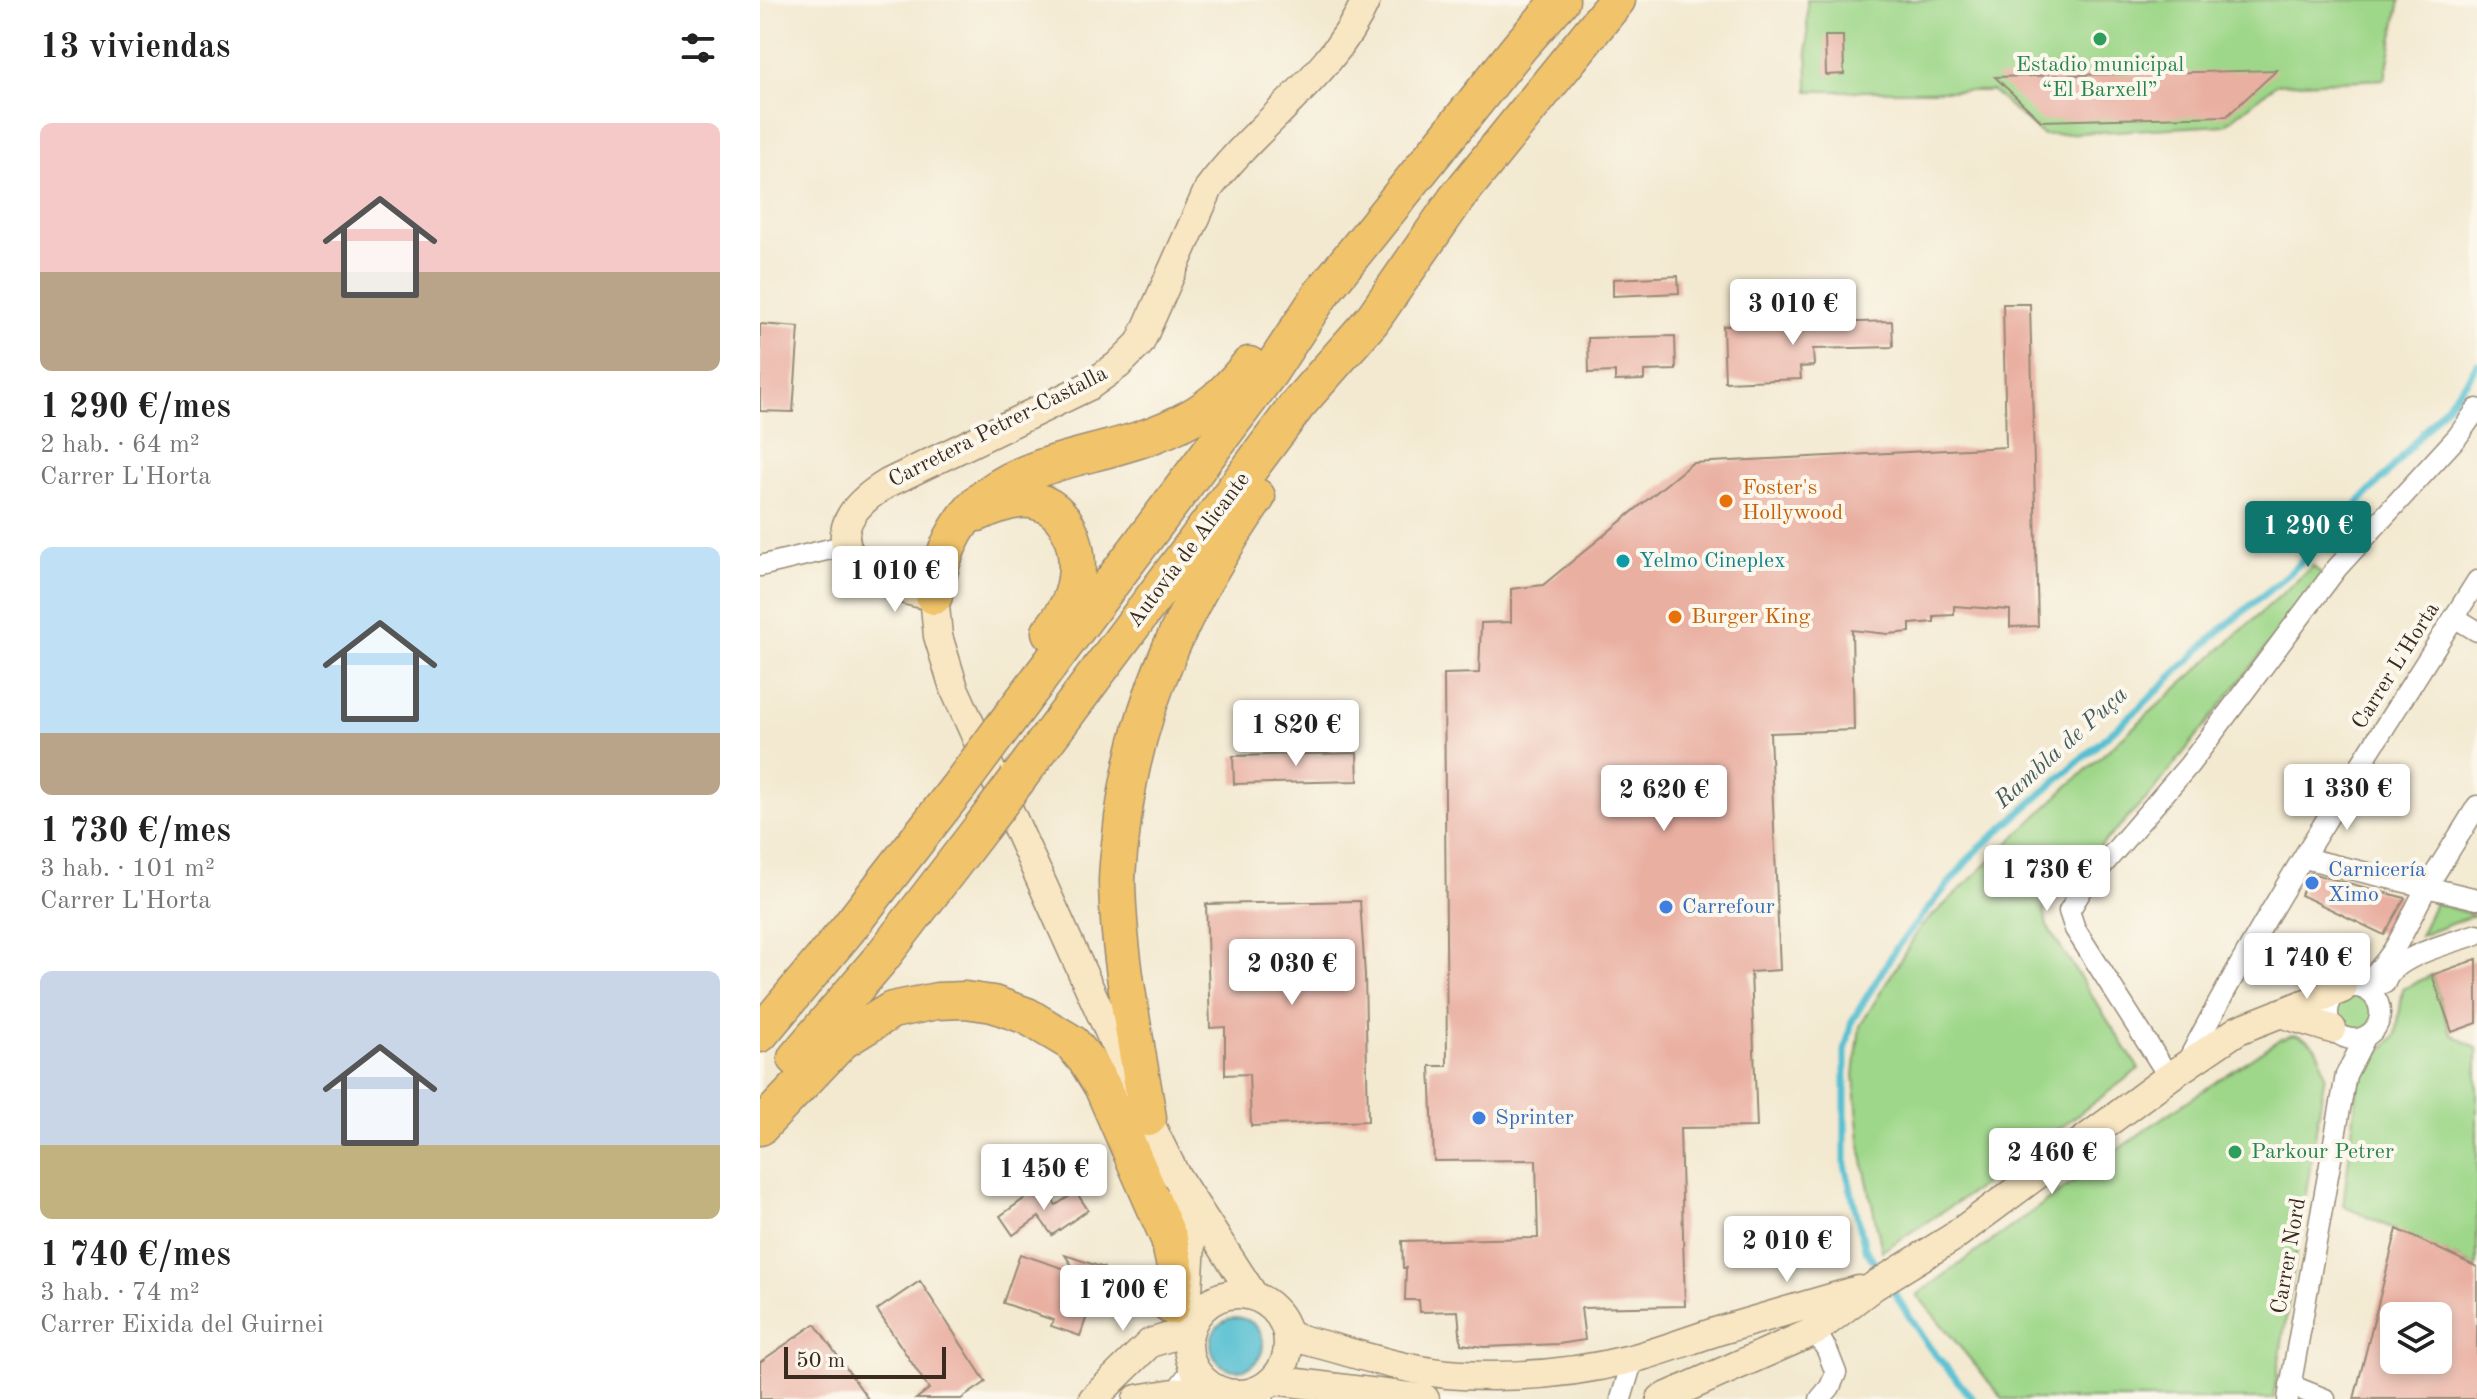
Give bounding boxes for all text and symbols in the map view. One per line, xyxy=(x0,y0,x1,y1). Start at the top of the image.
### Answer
icon: filters xyxy=(676,26,720,70)
marker: Estadio municipal “El Barxell” xyxy=(2091,30,2109,48)
text: 13 viviendas xyxy=(40,31,230,65)
place label: Estadio municipal “El Barxell” xyxy=(2016,54,2184,101)
icon: home xyxy=(308,175,452,319)
pin: 3 010 € xyxy=(1719,279,1867,347)
text: 3 010 € xyxy=(1748,292,1838,318)
street label: Carretera Petrer-Castalla xyxy=(885,362,1111,492)
text: 1 290 €/mes xyxy=(40,391,231,425)
text: 2 hab. · 64 m² xyxy=(40,432,200,458)
text: Carrer L'Horta xyxy=(40,464,211,490)
street label: Autovía de Alicante xyxy=(1124,469,1254,631)
place label: Foster's Hollywood xyxy=(1742,477,1843,524)
marker: Foster's Hollywood xyxy=(1717,492,1735,510)
pin: 1 290 € xyxy=(2234,501,2382,569)
text: 1 290 € xyxy=(2263,514,2353,540)
pin: 1 010 € xyxy=(821,546,969,614)
place label: Yelmo Cineplex xyxy=(1639,550,1786,572)
marker: Yelmo Cineplex xyxy=(1614,552,1632,570)
text: 1 010 € xyxy=(850,559,940,585)
icon: home xyxy=(308,599,452,743)
street label: Carrer L'Horta xyxy=(2348,599,2444,733)
place label: Burger King xyxy=(1691,606,1811,628)
marker: Burger King xyxy=(1666,608,1684,626)
water label: Rambla de Puça xyxy=(1990,682,2133,814)
pin: 1 820 € xyxy=(1222,700,1370,768)
text: 1 820 € xyxy=(1251,713,1341,739)
pin: 1 330 € xyxy=(2273,764,2421,832)
pin: 2 620 € xyxy=(1590,765,1738,833)
text: 1 330 € xyxy=(2302,777,2392,803)
text: 2 620 € xyxy=(1619,778,1709,804)
text: 1 730 €/mes xyxy=(40,815,231,849)
pin: 1 730 € xyxy=(1973,845,2121,913)
text: 3 hab. · 101 m² xyxy=(40,856,215,882)
text: 1 730 € xyxy=(2002,858,2092,884)
place label: Carnicería Ximo xyxy=(2328,859,2426,906)
marker: Carnicería Ximo xyxy=(2303,874,2321,892)
text: Carrer L'Horta xyxy=(40,888,211,914)
place label: Carrefour xyxy=(1682,896,1775,918)
marker: Carrefour xyxy=(1657,898,1675,916)
pin: 1 740 € xyxy=(2233,933,2381,1001)
pin: 2 030 € xyxy=(1218,939,1366,1007)
text: 1 740 € xyxy=(2262,946,2352,972)
text: 2 030 € xyxy=(1247,952,1337,978)
icon: home xyxy=(308,1023,452,1167)
place label: Sprinter xyxy=(1495,1107,1574,1129)
marker: Sprinter xyxy=(1470,1109,1488,1127)
pin: 2 460 € xyxy=(1978,1128,2126,1196)
text: 2 460 € xyxy=(2007,1141,2097,1167)
place label: Parkour Petrer xyxy=(2251,1141,2394,1163)
marker: Parkour Petrer xyxy=(2226,1143,2244,1161)
pin: 1 450 € xyxy=(970,1144,1118,1212)
text: 1 450 € xyxy=(999,1157,1089,1183)
street label: Carrer Nord xyxy=(2268,1196,2310,1316)
pin: 2 010 € xyxy=(1713,1216,1861,1284)
text: 2 010 € xyxy=(1742,1229,1832,1255)
text: 1 740 €/mes xyxy=(40,1239,231,1273)
pin: 1 700 € xyxy=(1049,1265,1197,1333)
text: 1 700 € xyxy=(1078,1278,1168,1304)
text: 3 hab. · 74 m² xyxy=(40,1280,200,1306)
map controls xyxy=(2380,1302,2452,1374)
button: layers xyxy=(2380,1302,2452,1374)
text: Carrer Eixida del Guirnei xyxy=(40,1312,324,1338)
scale bar xyxy=(784,1343,946,1379)
text: 50 m xyxy=(796,1350,845,1372)

